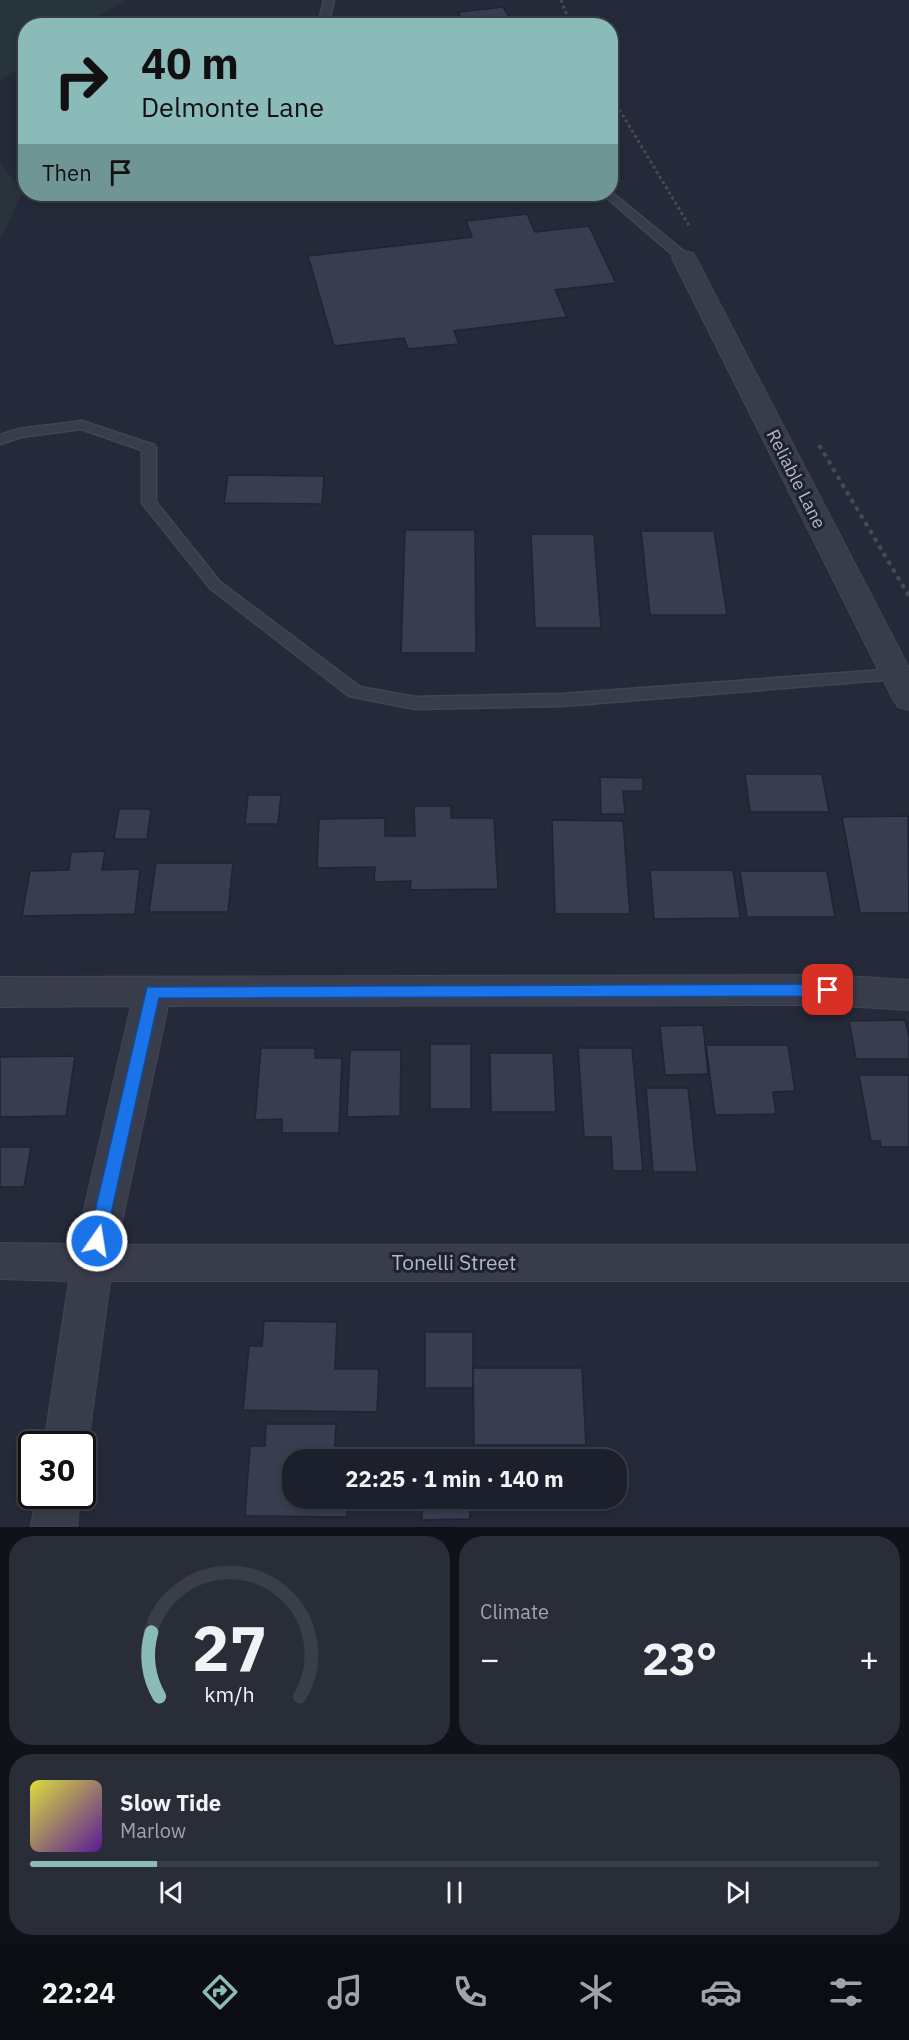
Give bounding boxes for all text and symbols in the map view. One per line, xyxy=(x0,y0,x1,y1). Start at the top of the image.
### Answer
text: 40 m xyxy=(141,36,239,91)
icon: right xyxy=(42,42,120,120)
text: Delmonte Lane xyxy=(141,89,324,124)
icon: arrive xyxy=(104,156,137,189)
text: Then xyxy=(42,158,92,187)
street label: Reliable Lane xyxy=(762,425,831,532)
pin xyxy=(802,964,853,1015)
icon: arrive xyxy=(811,973,844,1006)
position arrow xyxy=(65,1209,129,1273)
street label: Tonelli Street xyxy=(392,1248,517,1276)
speed limit sign: 30 xyxy=(18,1431,96,1509)
text: 22:25 · 1 min · 140 m xyxy=(345,1464,564,1493)
text: Climate xyxy=(480,1598,549,1625)
text: 27 xyxy=(192,1607,267,1688)
text: 23° xyxy=(642,1629,717,1687)
text: − xyxy=(480,1637,500,1680)
text: + xyxy=(859,1637,879,1680)
text: km/h xyxy=(204,1681,255,1709)
text: Slow Tide xyxy=(120,1788,221,1817)
text: Marlow xyxy=(120,1817,186,1844)
icon: previous xyxy=(155,1876,188,1909)
icon: pause xyxy=(438,1876,471,1909)
icon: next xyxy=(721,1876,754,1909)
icon: directions xyxy=(199,1971,241,2013)
icon: music xyxy=(324,1971,366,2013)
icon: phone xyxy=(449,1971,491,2013)
icon: climate xyxy=(575,1971,617,2013)
icon: car xyxy=(700,1971,742,2013)
icon: filters xyxy=(825,1971,867,2013)
text: 22:24 xyxy=(42,1975,115,2010)

